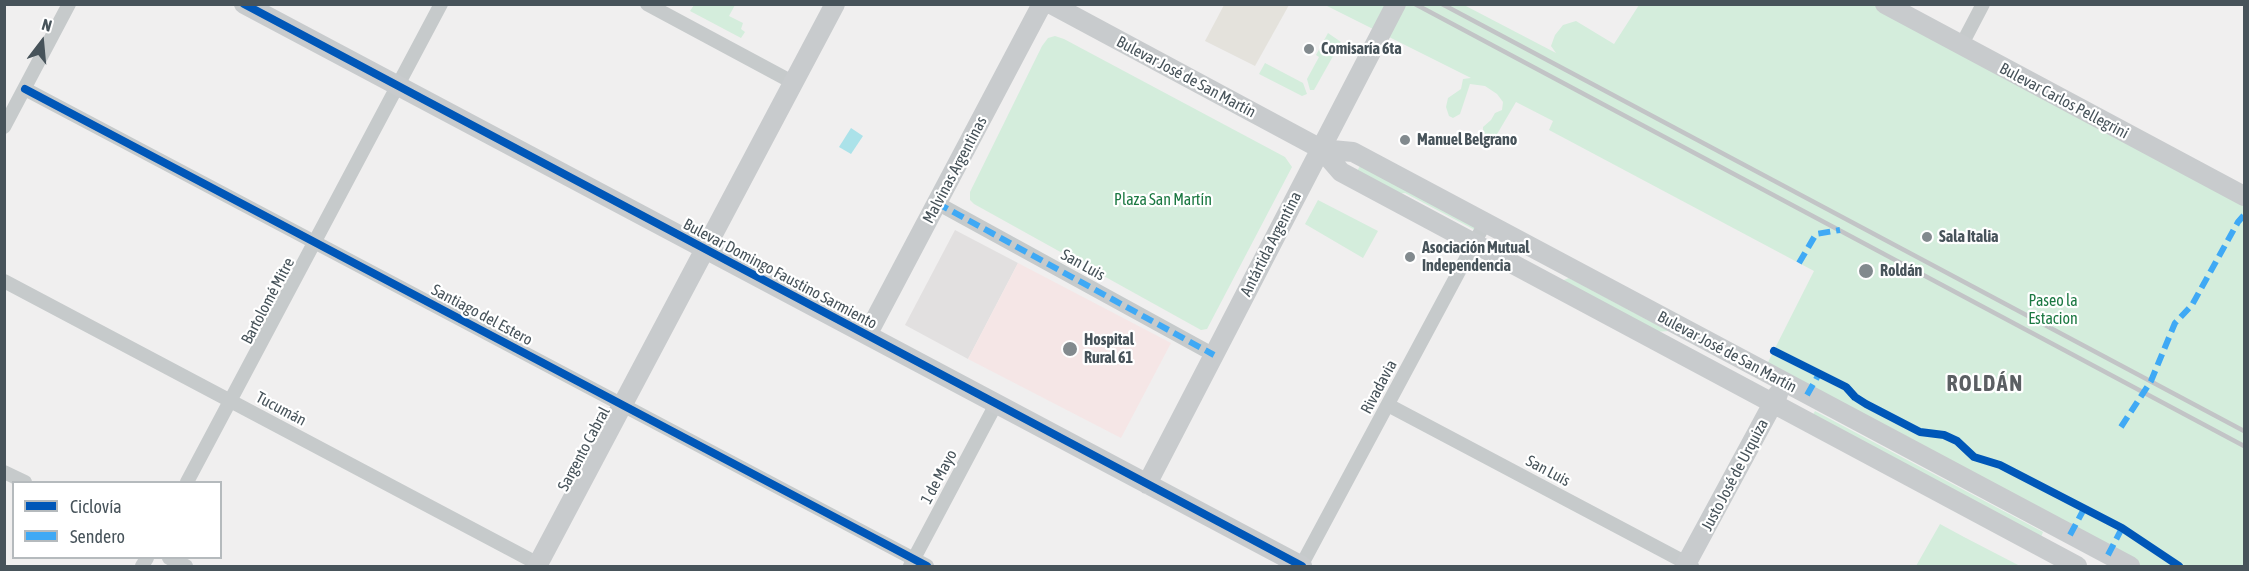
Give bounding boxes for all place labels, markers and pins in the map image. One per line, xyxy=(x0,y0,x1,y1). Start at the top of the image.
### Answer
place label: Comisaría 6ta xyxy=(1321,39,1402,59)
marker: Comisaría 6ta xyxy=(1302,42,1316,56)
place label: Manuel Belgrano xyxy=(1417,130,1517,150)
marker: Manuel Belgrano xyxy=(1398,133,1412,147)
place label: Sala Italia xyxy=(1939,227,1999,247)
marker: Sala Italia xyxy=(1920,230,1934,244)
place label: Asociación Mutual Independencia xyxy=(1422,238,1530,276)
marker: Asociación Mutual Independencia xyxy=(1403,250,1417,264)
place label: Roldán xyxy=(1880,261,1922,281)
marker: Roldán xyxy=(1857,262,1875,280)
place label: Hospital Rural 61 xyxy=(1084,330,1134,368)
marker: Hospital Rural 61 xyxy=(1061,340,1079,358)

